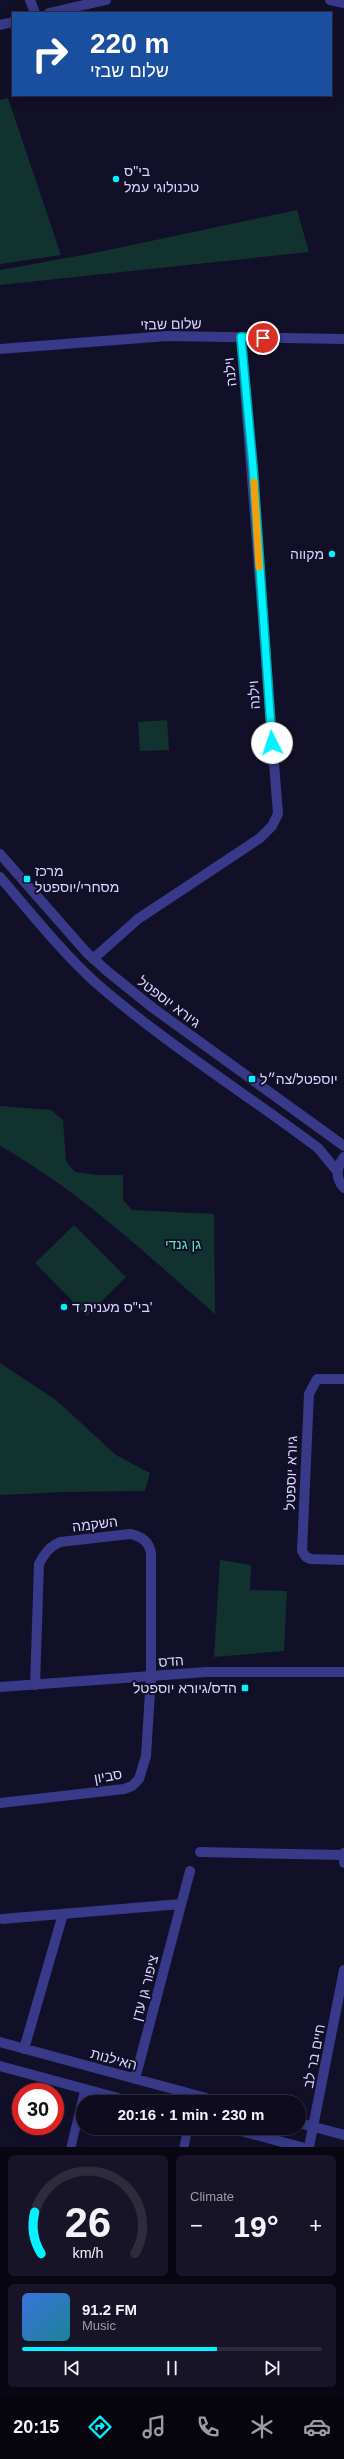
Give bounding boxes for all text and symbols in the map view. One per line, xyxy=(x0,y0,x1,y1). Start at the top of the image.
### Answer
icon: right xyxy=(24,28,76,80)
text: 220 m xyxy=(90,28,169,59)
text: שלום שבזי xyxy=(90,61,169,81)
place label: בי"ס טכנולוגי עמל xyxy=(124,163,199,195)
marker: בי"ס טכנולוגי עמל xyxy=(111,174,121,184)
street label: שלום שבזי xyxy=(140,315,202,333)
pin xyxy=(246,321,280,355)
icon: arrive xyxy=(252,327,274,349)
street label: וילנה xyxy=(221,357,239,387)
place label: מקווה xyxy=(290,546,324,562)
marker: מקווה xyxy=(327,549,337,559)
street label: וילנה xyxy=(245,680,263,710)
position arrow xyxy=(251,722,293,764)
place label: מרכז מסחרי/יוספטל xyxy=(35,863,119,895)
marker: מרכז מסחרי/יוספטל xyxy=(22,874,32,884)
street label: גיורא יוספטל xyxy=(134,973,204,1031)
place label: יוספטל/צה״ל xyxy=(260,1071,338,1087)
marker: יוספטל/צה״ל xyxy=(247,1074,257,1084)
park label: גן גנדי xyxy=(165,1236,201,1252)
place label: בי"ס מענית ד' xyxy=(72,1299,153,1315)
marker: בי"ס מענית ד' xyxy=(59,1302,69,1312)
street label: גיורא יוספטל xyxy=(282,1435,300,1511)
street label: השקמה xyxy=(71,1513,119,1535)
street label: הדס xyxy=(158,1652,184,1670)
place label: הדס/גיורא יוספטל xyxy=(133,1680,237,1696)
marker: הדס/גיורא יוספטל xyxy=(240,1683,250,1693)
street label: סביון xyxy=(93,1766,123,1786)
street label: ציפור גן עדן xyxy=(129,1953,162,2023)
street label: חיים בר לב xyxy=(300,2023,328,2089)
street label: האילנות xyxy=(89,2045,139,2073)
speed limit sign: 30 xyxy=(12,2083,64,2135)
text: 20:16 · 1 min · 230 m xyxy=(118,2106,264,2123)
text: Climate xyxy=(190,2189,234,2204)
text: 26 xyxy=(65,2198,111,2245)
text: 19° xyxy=(233,2210,279,2243)
text: − xyxy=(190,2213,203,2238)
text: + xyxy=(309,2213,322,2238)
text: km/h xyxy=(73,2244,104,2260)
text: 91.2 FM xyxy=(82,2301,137,2318)
text: Music xyxy=(82,2318,116,2333)
icon: previous xyxy=(61,2357,83,2379)
icon: pause xyxy=(161,2357,183,2379)
icon: next xyxy=(261,2357,283,2379)
icon: directions xyxy=(86,2413,114,2441)
icon: music xyxy=(140,2413,168,2441)
icon: phone xyxy=(194,2413,222,2441)
icon: climate xyxy=(248,2413,276,2441)
icon: car xyxy=(303,2413,331,2441)
text: 20:15 xyxy=(13,2417,59,2437)

